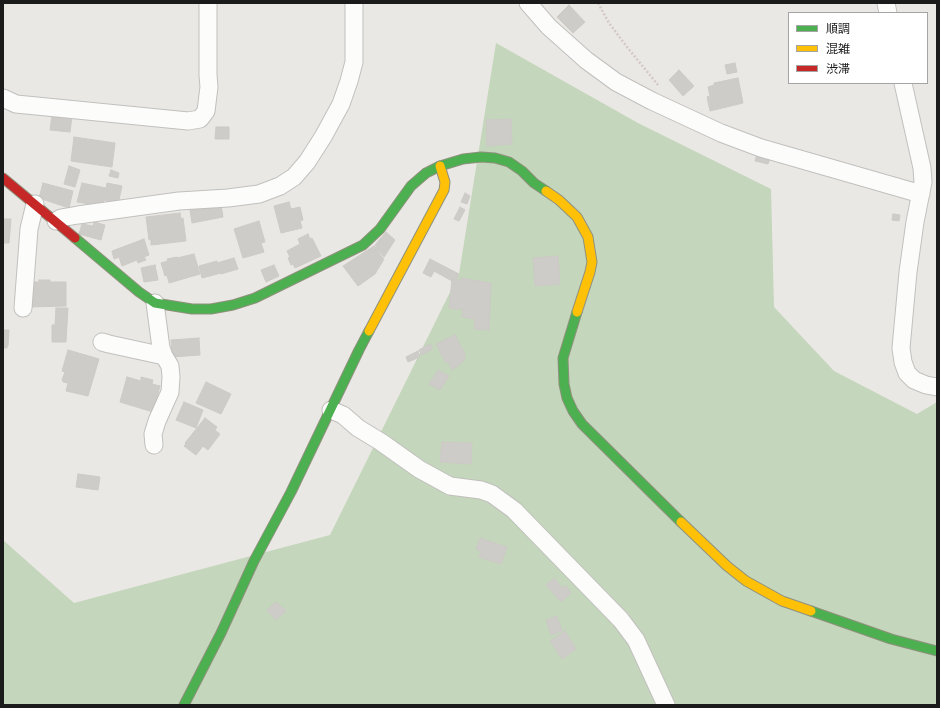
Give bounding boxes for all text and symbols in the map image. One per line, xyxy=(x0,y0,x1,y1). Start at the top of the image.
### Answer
legend xyxy=(788,12,928,84)
text: 順調 xyxy=(826,20,850,37)
text: 混雑 xyxy=(826,40,850,57)
text: 渋滞 xyxy=(826,60,850,77)

